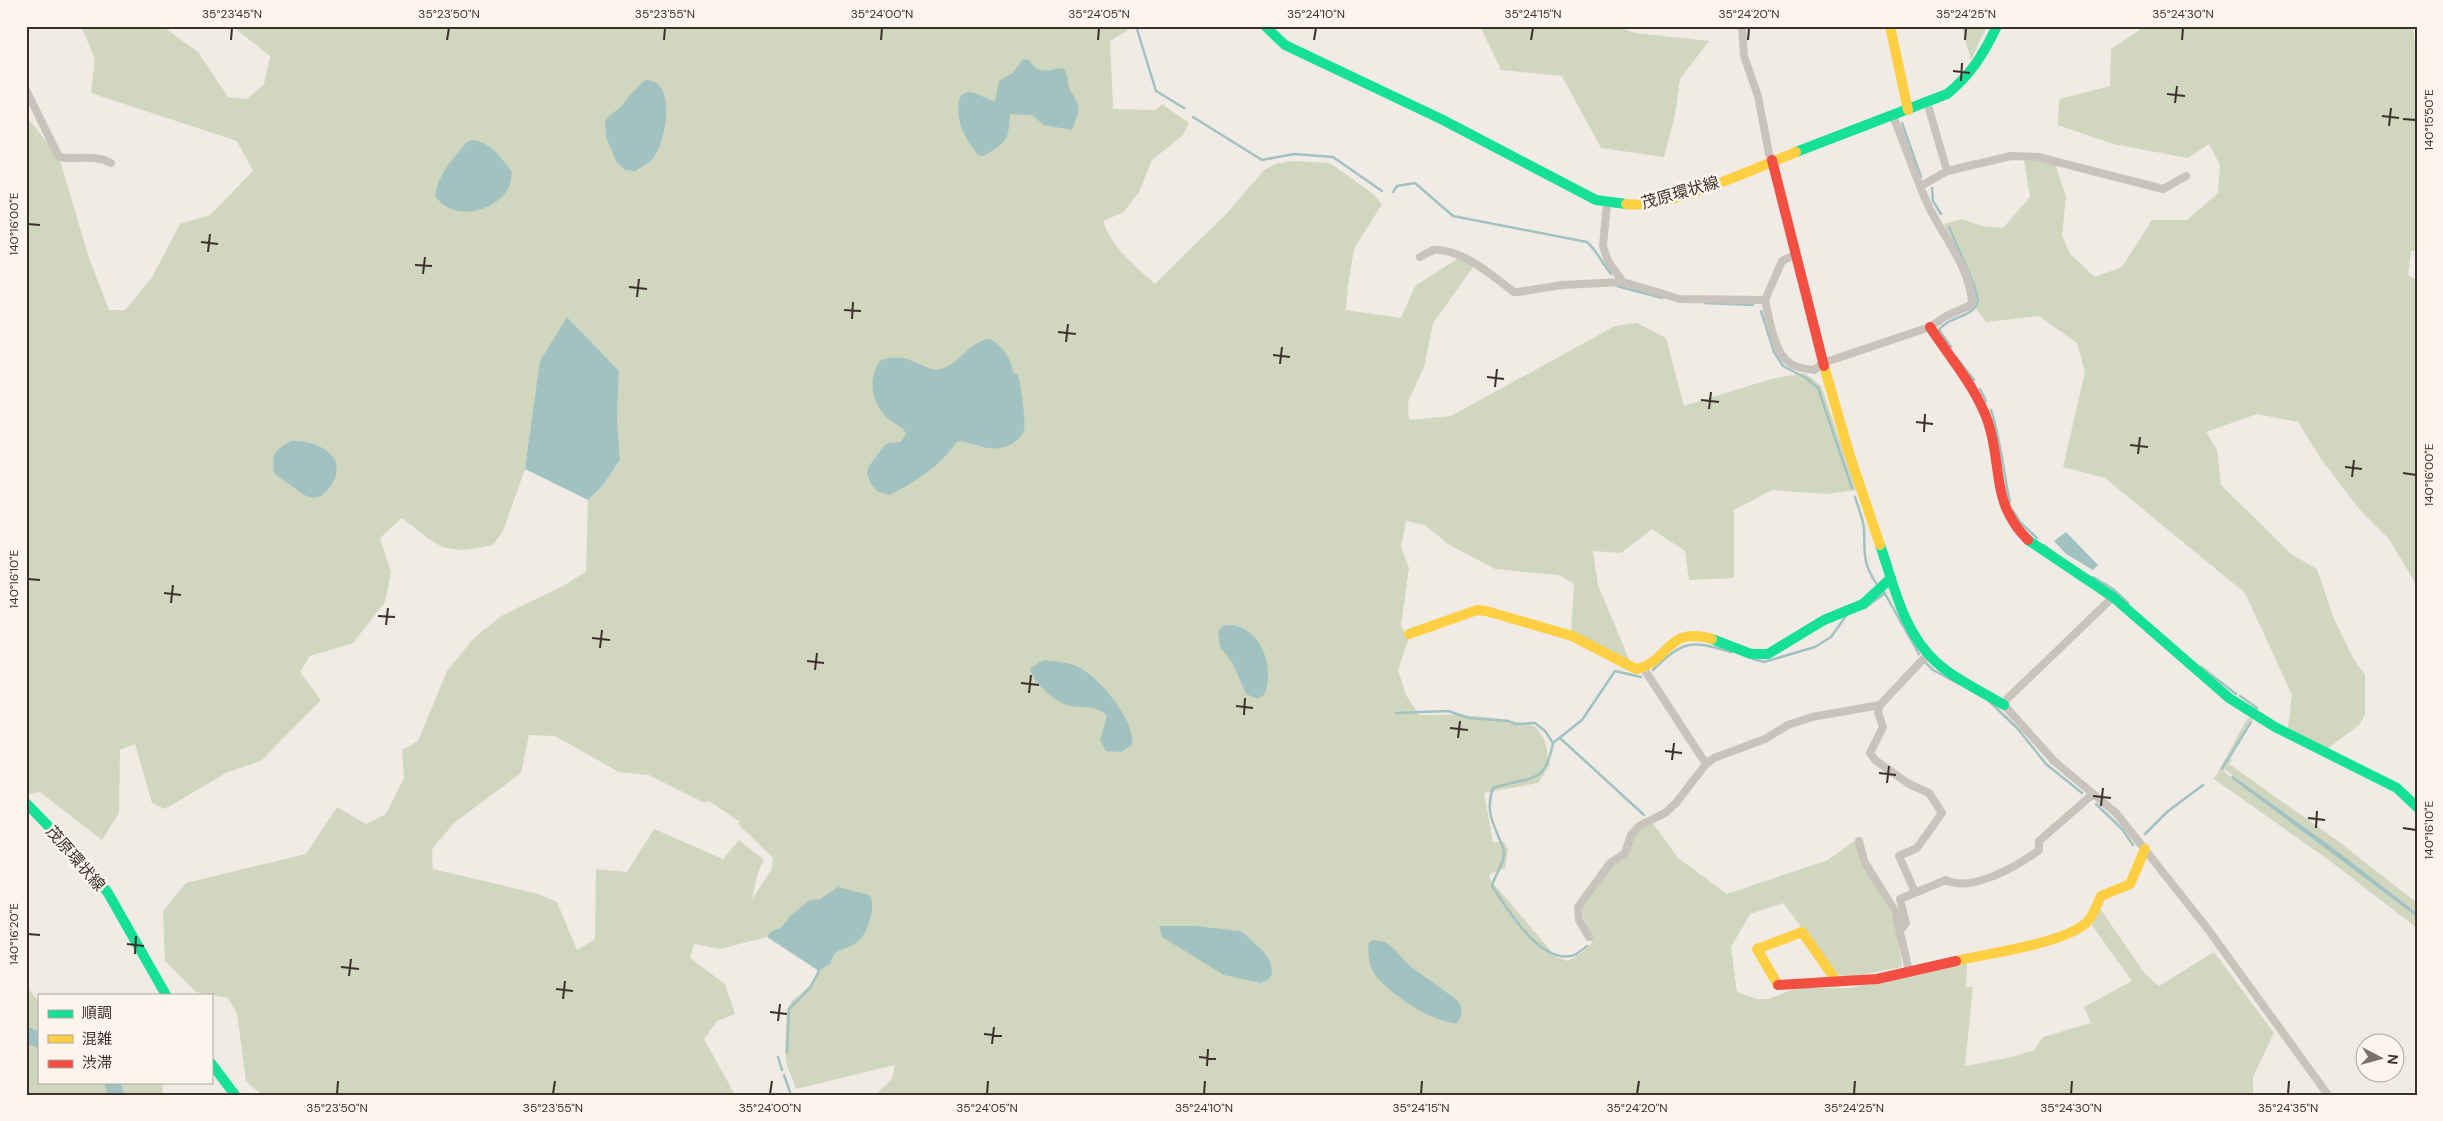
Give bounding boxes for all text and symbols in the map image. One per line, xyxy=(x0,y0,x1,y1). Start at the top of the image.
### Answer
text: 35°23'45"N xyxy=(202,6,262,22)
text: 35°23'50"N xyxy=(418,6,480,22)
text: 35°23'55"N xyxy=(635,6,695,22)
text: 35°24'00"N xyxy=(851,6,913,22)
text: 35°24'05"N xyxy=(1068,6,1130,22)
text: 35°24'10"N xyxy=(1287,6,1345,22)
text: 35°24'15"N xyxy=(1504,6,1562,22)
text: 35°24'20"N xyxy=(1718,6,1780,22)
text: 35°24'25"N xyxy=(1936,6,1996,22)
text: 35°24'30"N xyxy=(2152,6,2214,22)
text: 140°15'50"E xyxy=(2421,89,2437,151)
street label: 茂原環状線 xyxy=(1639,171,1721,214)
text: 140°16'00"E xyxy=(6,192,22,256)
text: 140°16'00"E xyxy=(2421,443,2437,507)
text: 140°16'10"E xyxy=(6,549,22,608)
text: 140°16'10"E xyxy=(2421,800,2437,859)
street label: 茂原環状線 xyxy=(41,821,110,895)
text: 140°16'20"E xyxy=(6,903,22,965)
legend xyxy=(38,994,212,1084)
text: 順調 xyxy=(82,1003,112,1023)
text: 混雑 xyxy=(82,1029,112,1049)
north arrow xyxy=(2356,1034,2406,1084)
text: 渋滞 xyxy=(82,1053,112,1073)
text: N xyxy=(2383,1053,2402,1065)
text: 35°23'50"N xyxy=(306,1100,368,1116)
text: 35°23'55"N xyxy=(523,1100,583,1116)
text: 35°24'00"N xyxy=(739,1100,801,1116)
text: 35°24'05"N xyxy=(956,1100,1018,1116)
text: 35°24'10"N xyxy=(1175,1100,1233,1116)
text: 35°24'15"N xyxy=(1392,1100,1450,1116)
text: 35°24'20"N xyxy=(1606,1100,1668,1116)
text: 35°24'25"N xyxy=(1824,1100,1884,1116)
text: 35°24'30"N xyxy=(2040,1100,2102,1116)
text: 35°24'35"N xyxy=(2258,1100,2318,1116)

